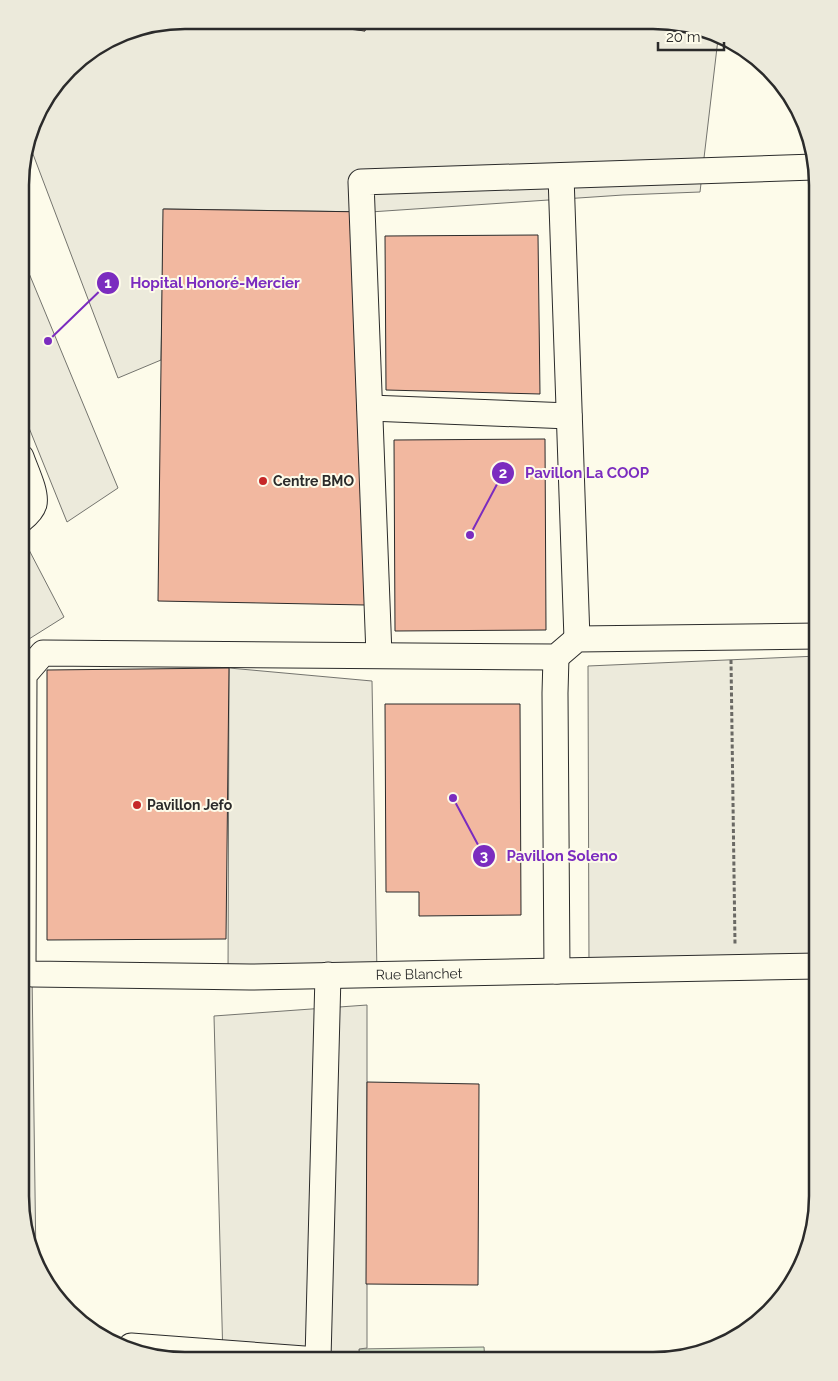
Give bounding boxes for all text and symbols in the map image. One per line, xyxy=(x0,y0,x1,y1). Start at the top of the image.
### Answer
scale bar xyxy=(658,20,724,52)
text: 20 m xyxy=(666,28,701,46)
callout: Hopital Honoré-Mercier xyxy=(95,268,310,298)
text: 1 xyxy=(104,274,112,292)
text: Hopital Honoré-Mercier xyxy=(130,274,300,292)
callout: Pavillon La COOP xyxy=(490,458,659,488)
text: 2 xyxy=(499,464,507,482)
text: Pavillon La COOP xyxy=(525,464,650,482)
place label: Centre BMO xyxy=(273,473,354,489)
marker: Centre BMO xyxy=(257,475,269,487)
place label: Pavillon Jefo xyxy=(147,797,233,813)
marker: Pavillon Jefo xyxy=(131,799,143,811)
callout: Pavillon Soleno xyxy=(471,841,627,871)
text: 3 xyxy=(480,847,488,865)
text: Pavillon Soleno xyxy=(506,847,618,865)
street label: Rue Blanchet xyxy=(375,965,463,983)

